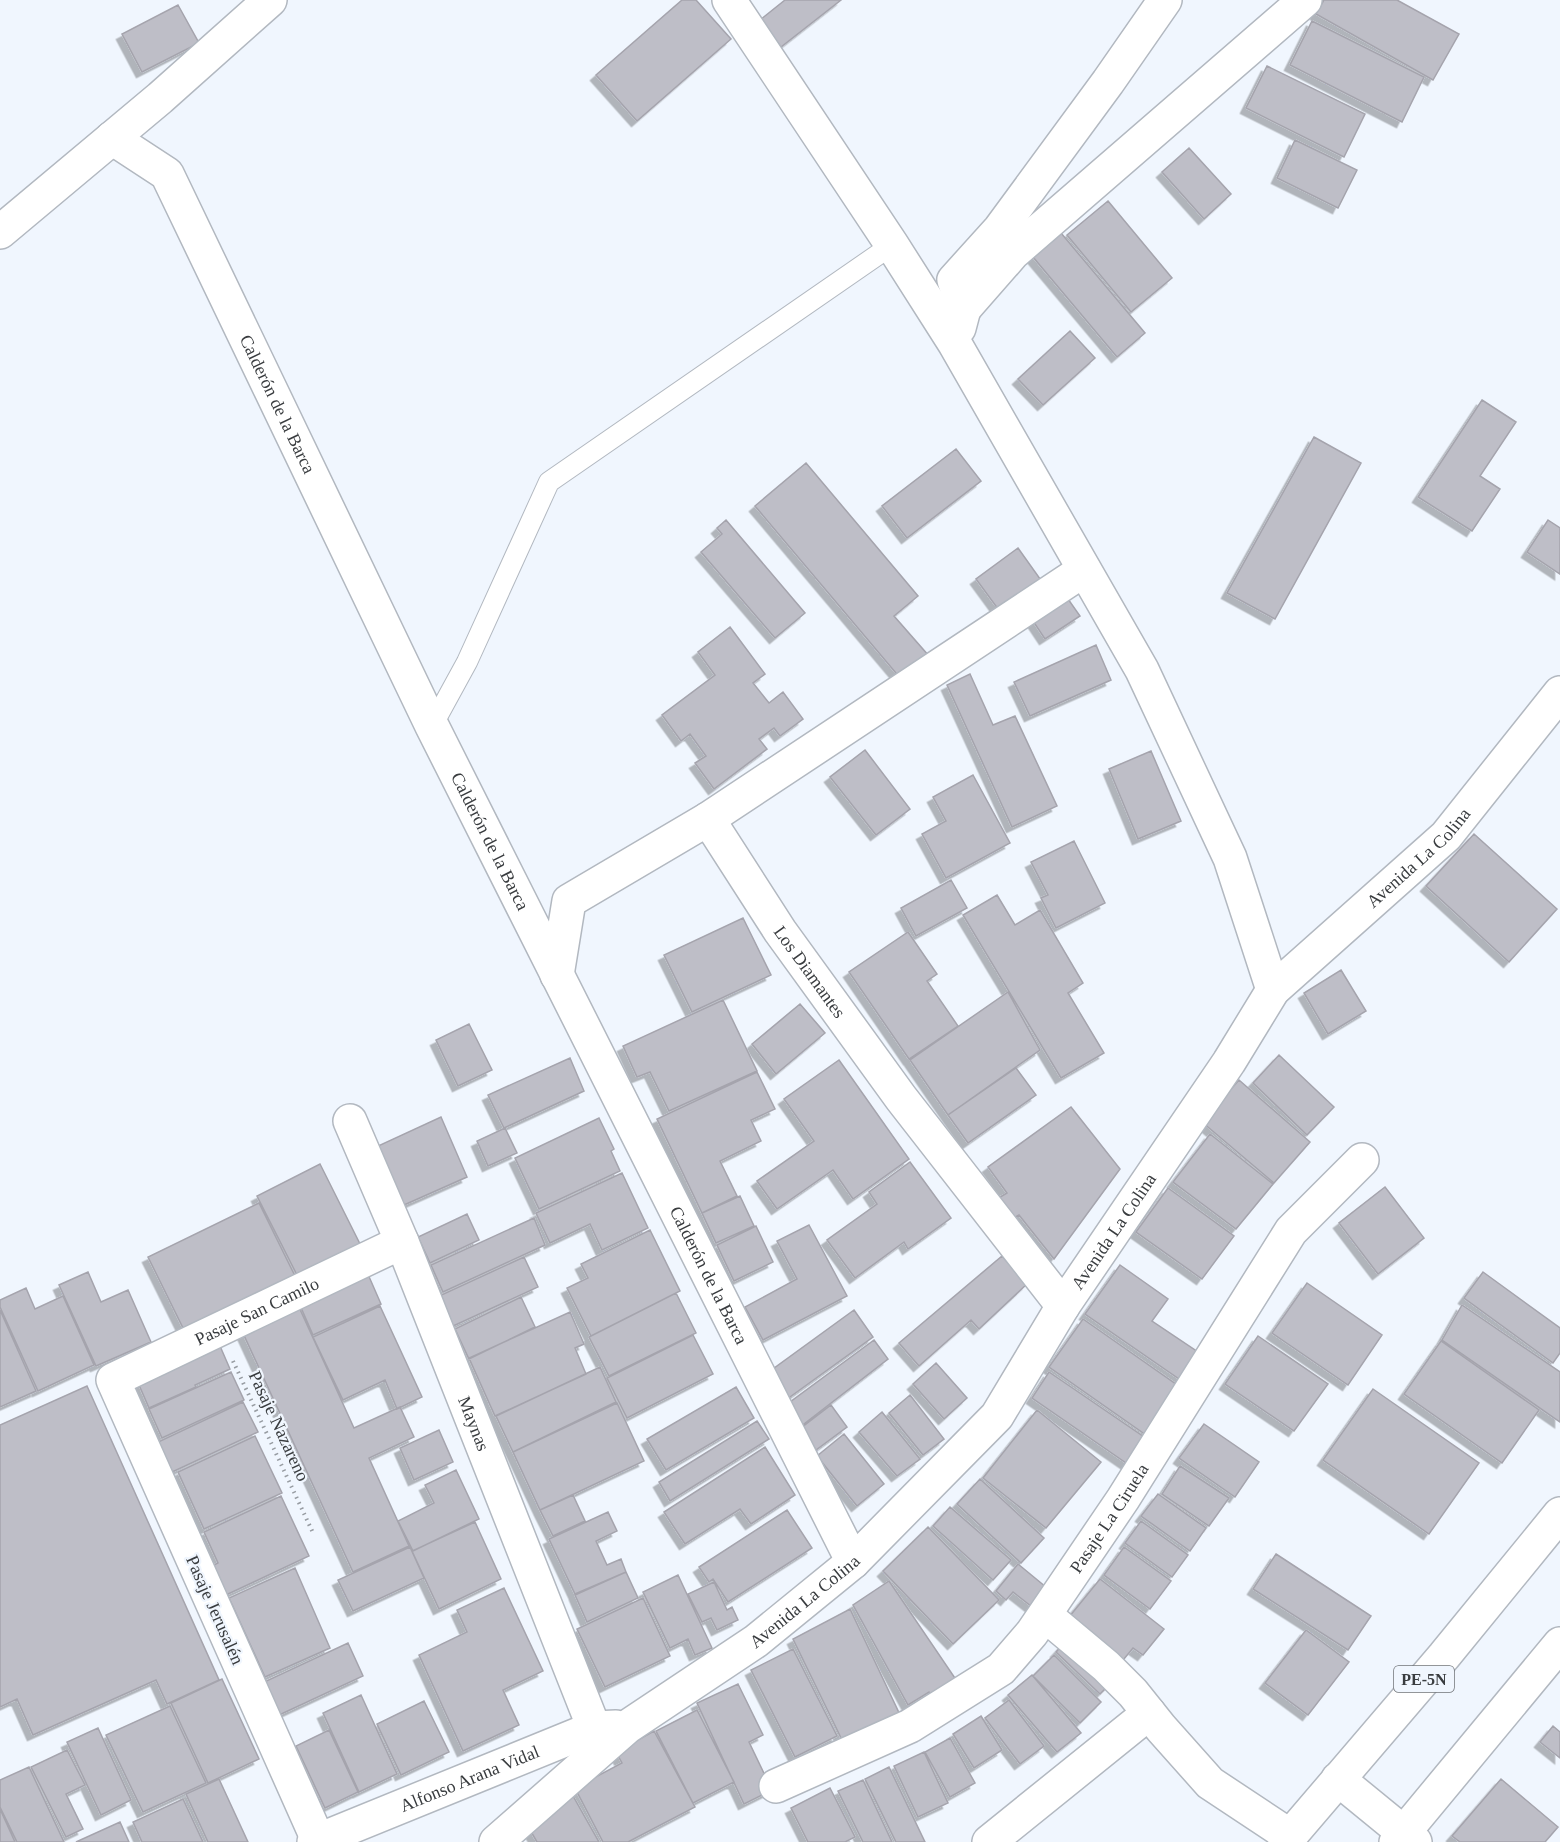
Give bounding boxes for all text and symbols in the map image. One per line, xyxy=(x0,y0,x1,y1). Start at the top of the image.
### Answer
street label: Calderón de la Barca xyxy=(236,331,319,477)
street label: Calderón de la Barca xyxy=(447,769,533,913)
street label: Avenida La Colina xyxy=(1363,804,1474,912)
street label: Los Diamantes xyxy=(770,922,850,1022)
street label: Avenida La Colina xyxy=(1067,1170,1160,1293)
street label: Calderón de la Barca xyxy=(666,1203,752,1347)
street label: Pasaje San Camilo xyxy=(192,1273,322,1349)
street label: Pasaje Nazareno xyxy=(245,1368,313,1484)
street label: Maynas xyxy=(454,1393,494,1454)
street label: Pasaje La Ciruela xyxy=(1066,1460,1153,1577)
street label: Avenida La Colina xyxy=(746,1551,864,1652)
street label: Pasaje Jerusalén xyxy=(182,1552,248,1668)
road number: PE-5N xyxy=(1394,1666,1454,1692)
street label: Alfonso Arana Vidal xyxy=(397,1741,542,1816)

